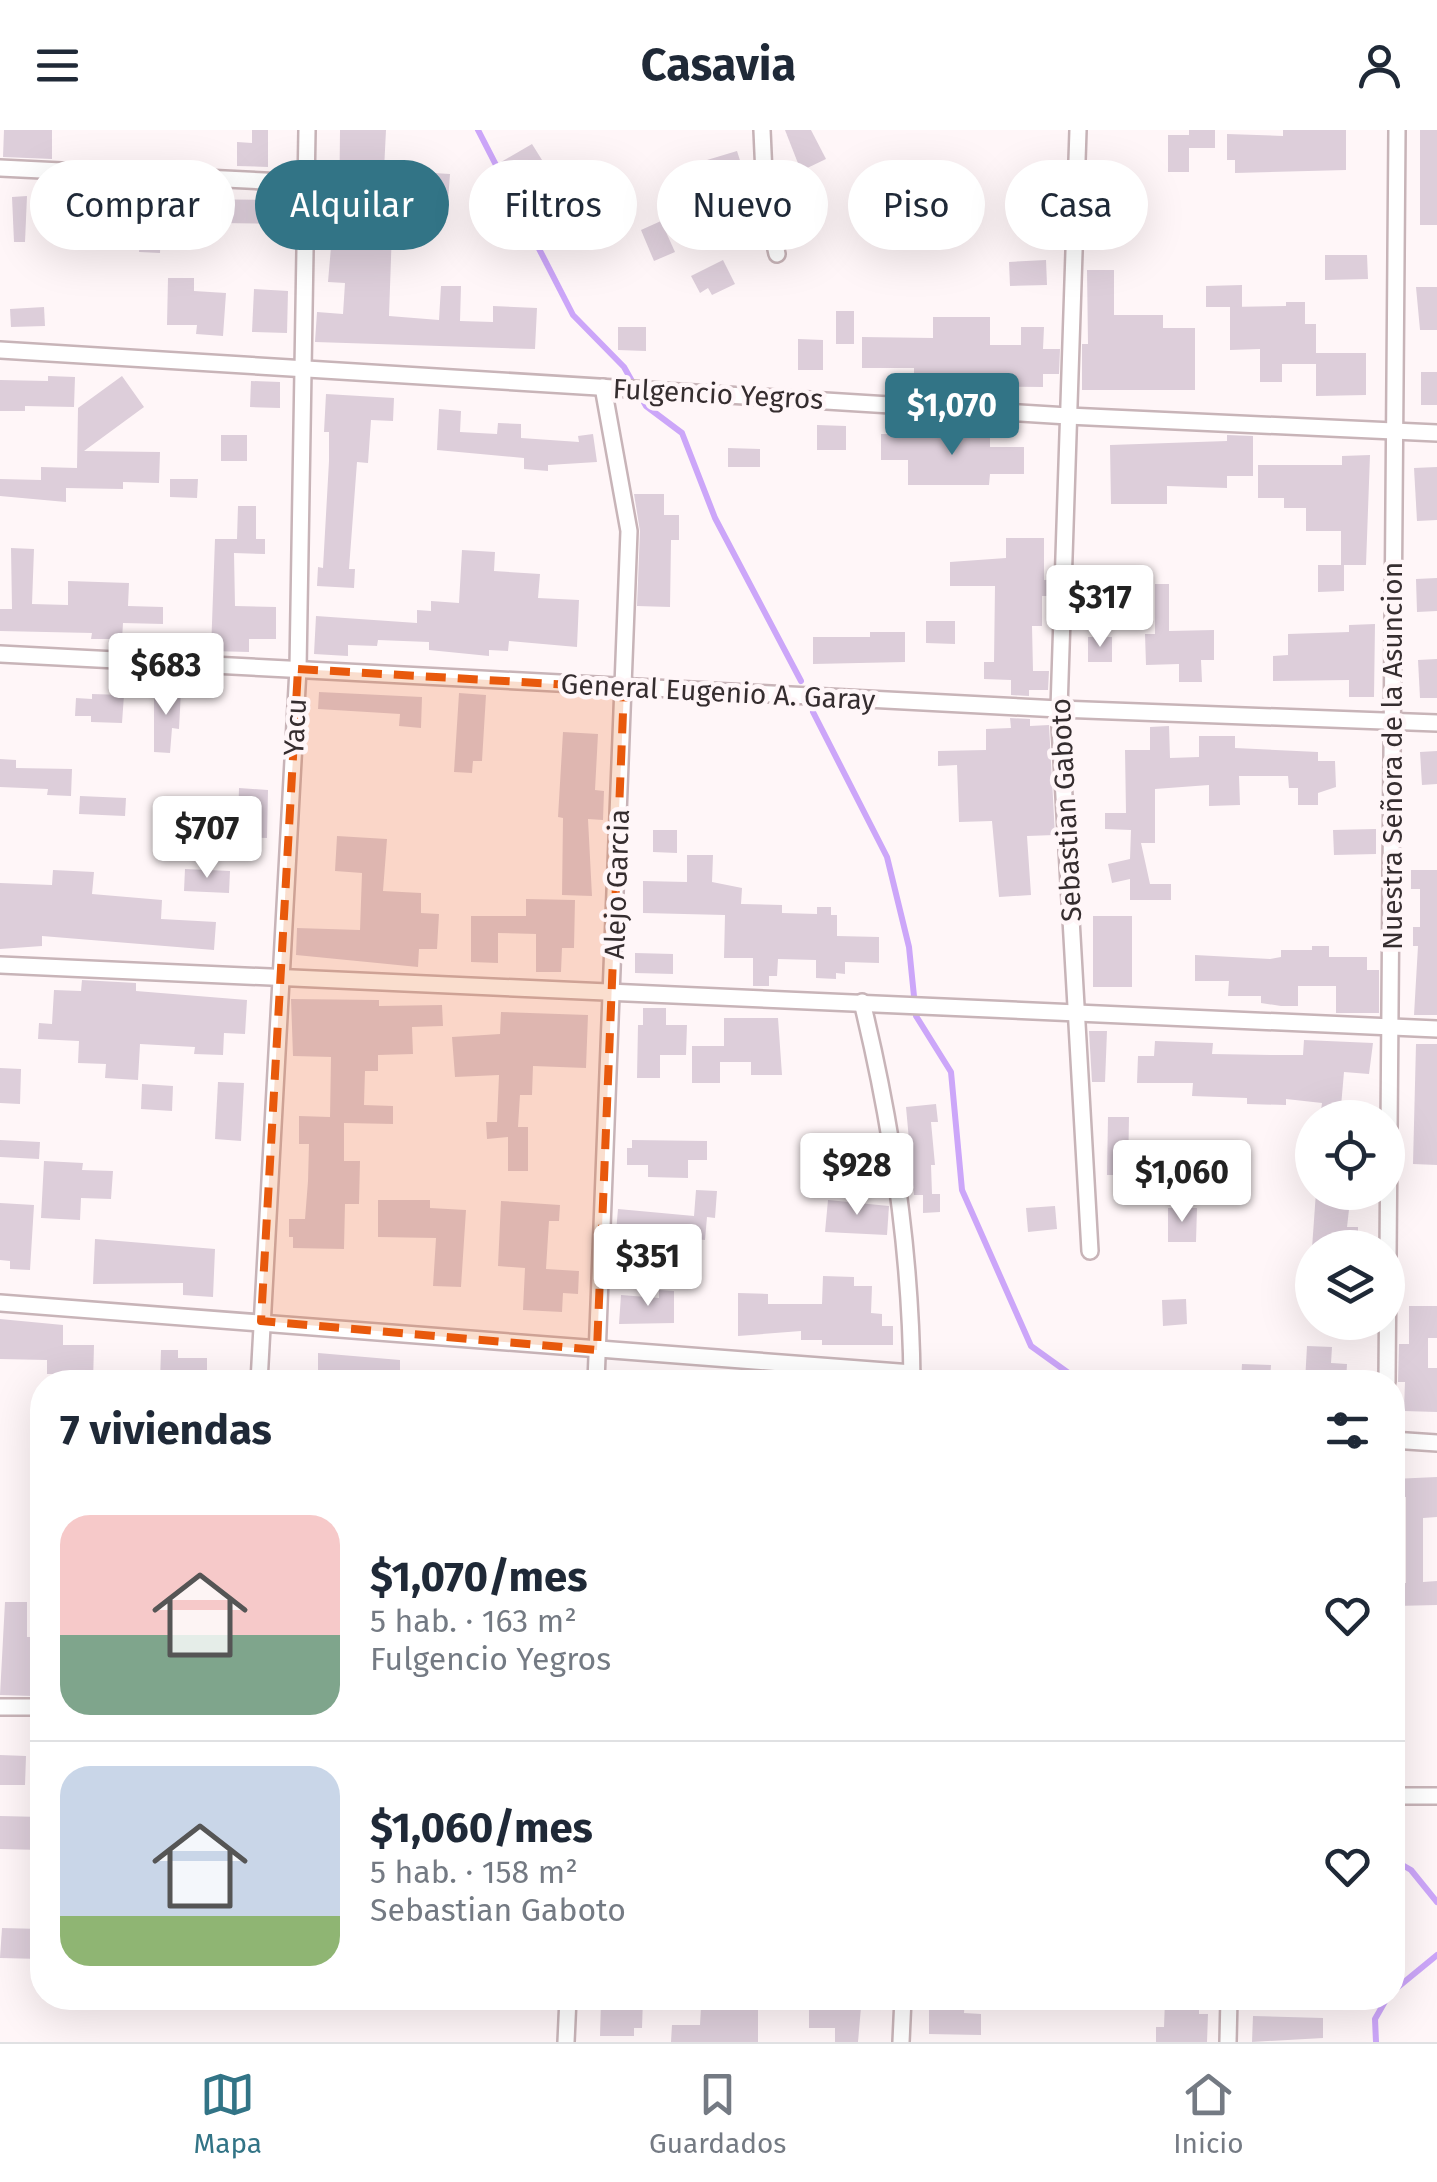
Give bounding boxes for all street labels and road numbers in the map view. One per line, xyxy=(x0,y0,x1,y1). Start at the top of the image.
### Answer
street label: Fulgencio Yegros xyxy=(612,372,824,416)
street label: Nuestra Señora de la Asuncion xyxy=(1376,562,1409,950)
street label: General Eugenio A. Garay xyxy=(560,667,876,717)
street label: Yacu xyxy=(277,697,313,757)
street label: Sebastian Gaboto xyxy=(1044,697,1088,923)
street label: Alejo Garcia xyxy=(598,808,636,960)

